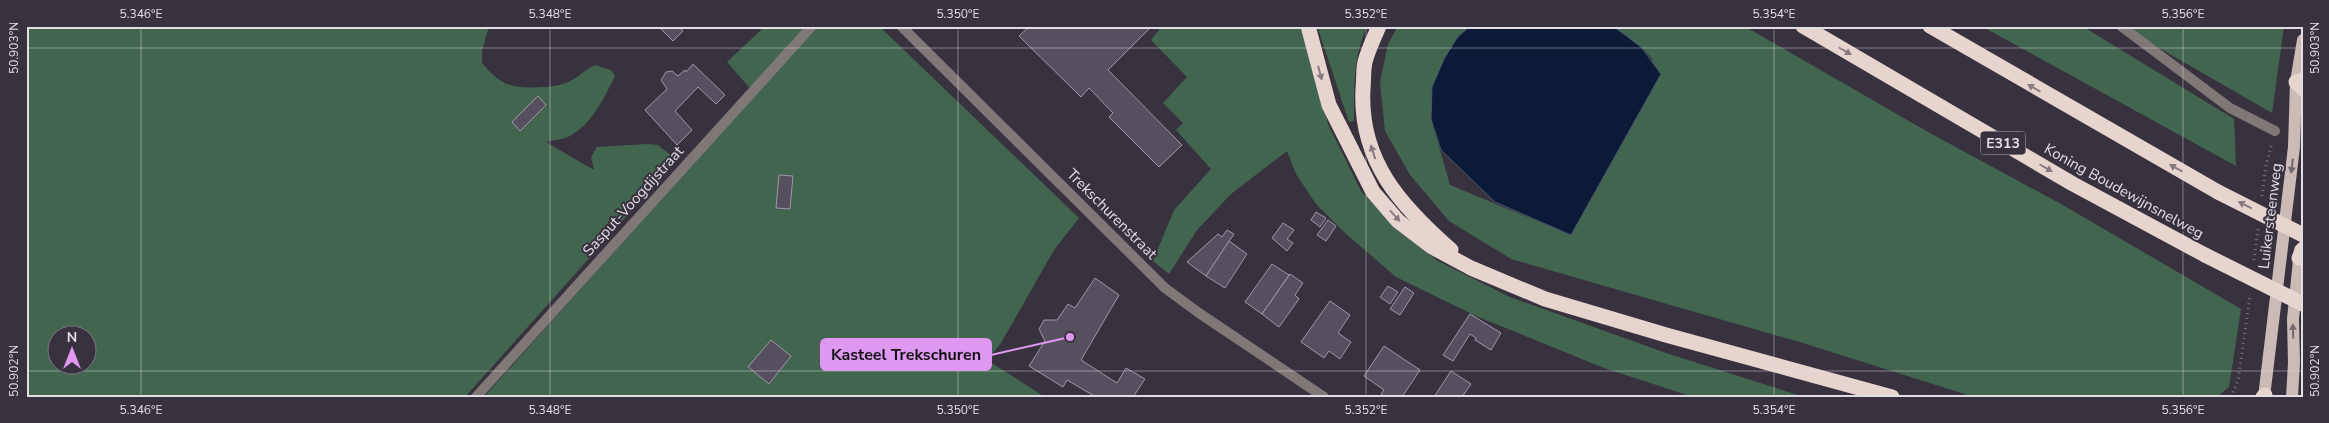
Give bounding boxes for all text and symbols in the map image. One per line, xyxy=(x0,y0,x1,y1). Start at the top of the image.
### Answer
text: 5.346°E xyxy=(120,6,162,22)
text: 5.348°E xyxy=(529,6,571,22)
text: 5.350°E xyxy=(937,6,979,22)
text: 5.352°E xyxy=(1345,6,1387,22)
text: 5.354°E xyxy=(1753,6,1795,22)
text: 5.356°E xyxy=(2162,6,2204,22)
text: 50.903°N xyxy=(6,22,22,74)
text: 50.903°N xyxy=(2307,22,2323,74)
one-way arrow xyxy=(1839,46,1852,55)
one-way arrow xyxy=(1317,66,1325,81)
one-way arrow xyxy=(2028,83,2041,92)
road number: E313 xyxy=(1980,132,2026,154)
street label: Koning Boudewijnsnelweg xyxy=(2041,139,2207,243)
street label: Sasput-Voogdijstraat xyxy=(578,141,688,260)
one-way arrow xyxy=(1369,145,1376,160)
one-way arrow xyxy=(2288,158,2296,174)
street label: Luikersteenweg xyxy=(2254,162,2286,270)
street label: Trekschurenstraat xyxy=(1062,164,1162,264)
one-way arrow xyxy=(2039,164,2054,172)
one-way arrow xyxy=(2168,164,2183,172)
one-way arrow xyxy=(2238,201,2252,209)
one-way arrow xyxy=(1389,210,1400,223)
one-way arrow xyxy=(2289,322,2297,338)
north arrow xyxy=(48,326,98,376)
text: N xyxy=(67,328,77,347)
callout: Kasteel Trekschuren xyxy=(821,339,991,370)
text: Kasteel Trekschuren xyxy=(831,344,981,366)
text: 50.902°N xyxy=(6,345,22,397)
text: 50.902°N xyxy=(2307,345,2323,397)
text: 5.346°E xyxy=(120,402,162,418)
text: 5.348°E xyxy=(529,402,571,418)
text: 5.350°E xyxy=(937,402,979,418)
text: 5.352°E xyxy=(1345,402,1387,418)
text: 5.354°E xyxy=(1753,402,1795,418)
text: 5.356°E xyxy=(2162,402,2204,418)

